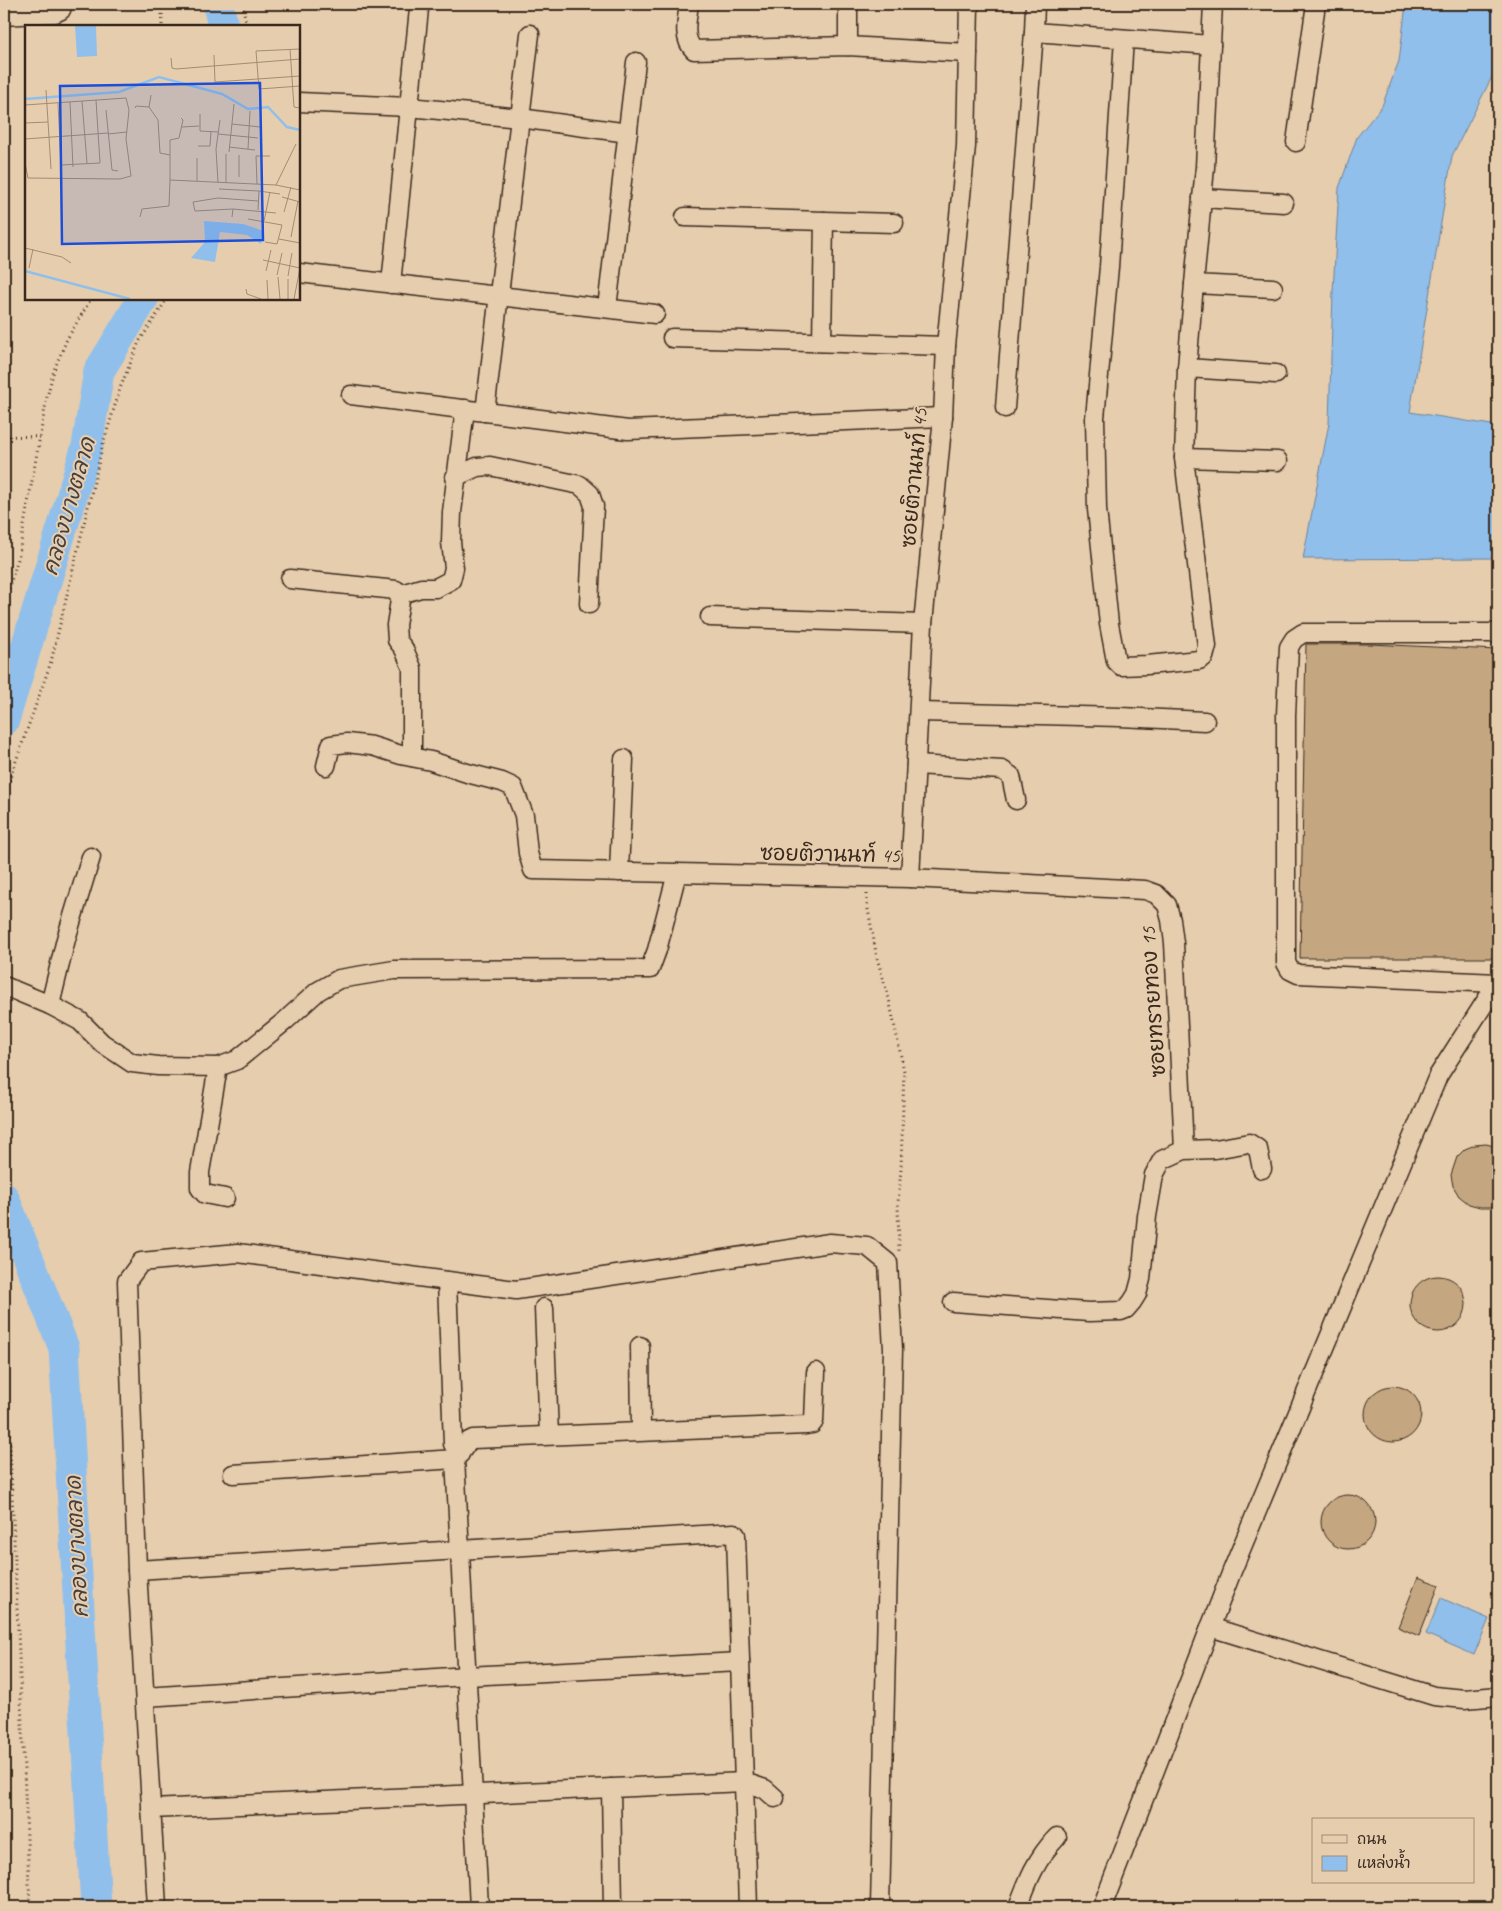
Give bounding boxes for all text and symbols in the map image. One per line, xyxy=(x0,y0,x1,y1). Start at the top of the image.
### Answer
inset map xyxy=(25,25,300,300)
street label: ซอยติวานนท์ 45 xyxy=(895,406,933,549)
water label: คลองบางตลาด xyxy=(36,433,102,578)
street label: ซอยติวานนท์ 45 xyxy=(760,840,902,868)
street label: ซอยทรายทอง 15 xyxy=(1135,924,1171,1078)
water label: คลองบางตลาด xyxy=(59,1474,95,1619)
legend xyxy=(1312,1818,1474,1884)
text: ถนน xyxy=(1357,1830,1386,1849)
text: แหล่งน้ำ xyxy=(1357,1849,1411,1873)

